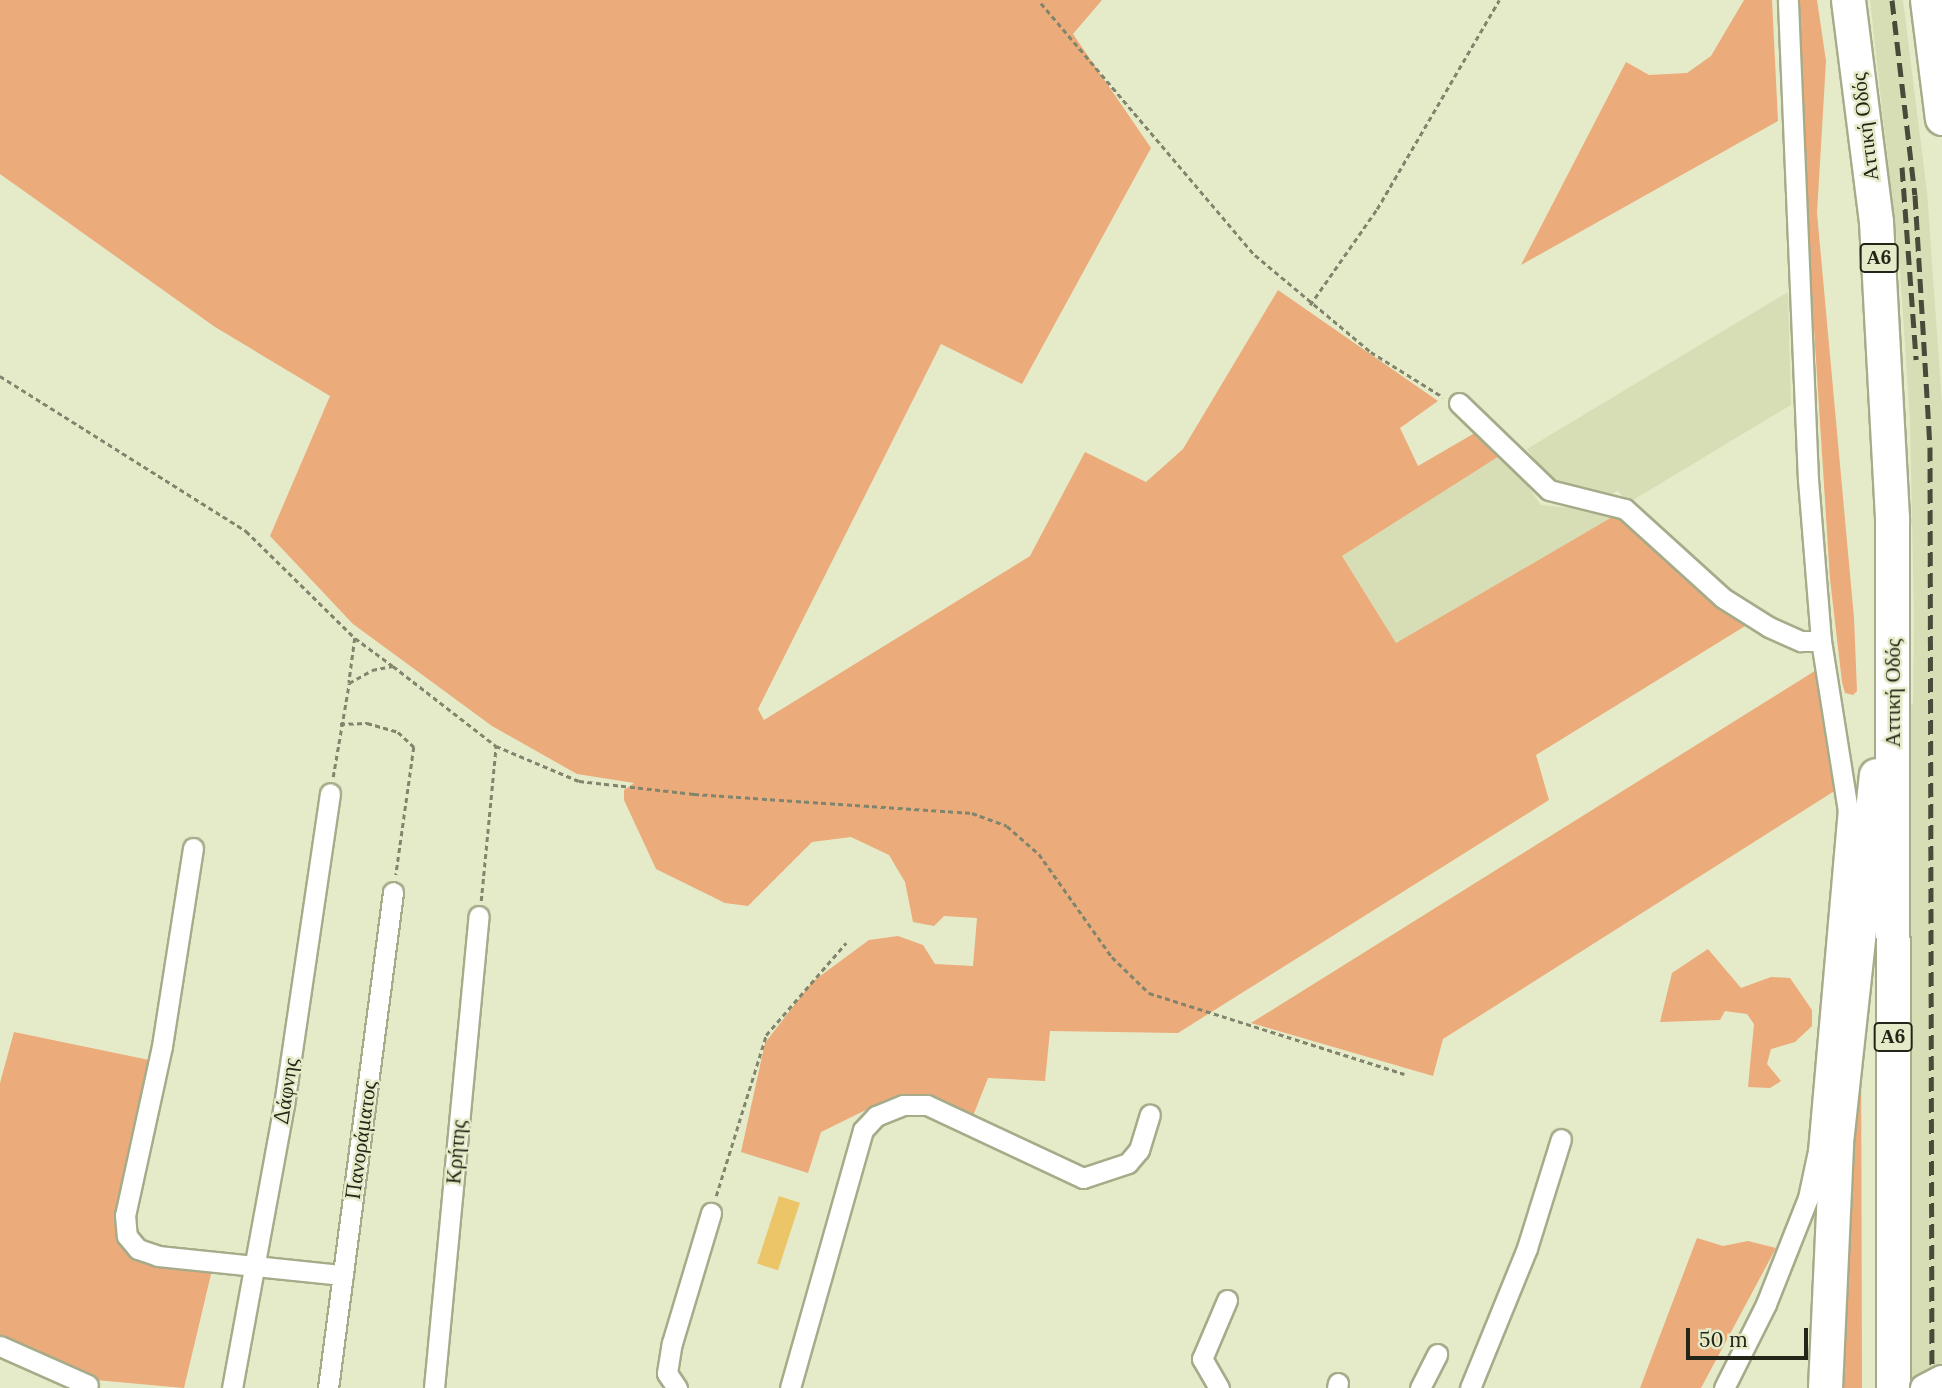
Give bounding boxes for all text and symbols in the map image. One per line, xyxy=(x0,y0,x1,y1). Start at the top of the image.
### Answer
street label: Αττική Οδός xyxy=(1846,72,1884,182)
road number: Α6 xyxy=(1858,242,1900,274)
street label: Αττική Οδός xyxy=(1880,639,1906,747)
road number: Α6 xyxy=(1872,1021,1914,1052)
street label: Δάφνης xyxy=(268,1056,304,1126)
street label: Πανοράματος xyxy=(340,1079,382,1201)
street label: Κρήτης xyxy=(441,1119,471,1185)
scale bar xyxy=(1690,1314,1812,1358)
text: 50 m xyxy=(1699,1326,1748,1353)

